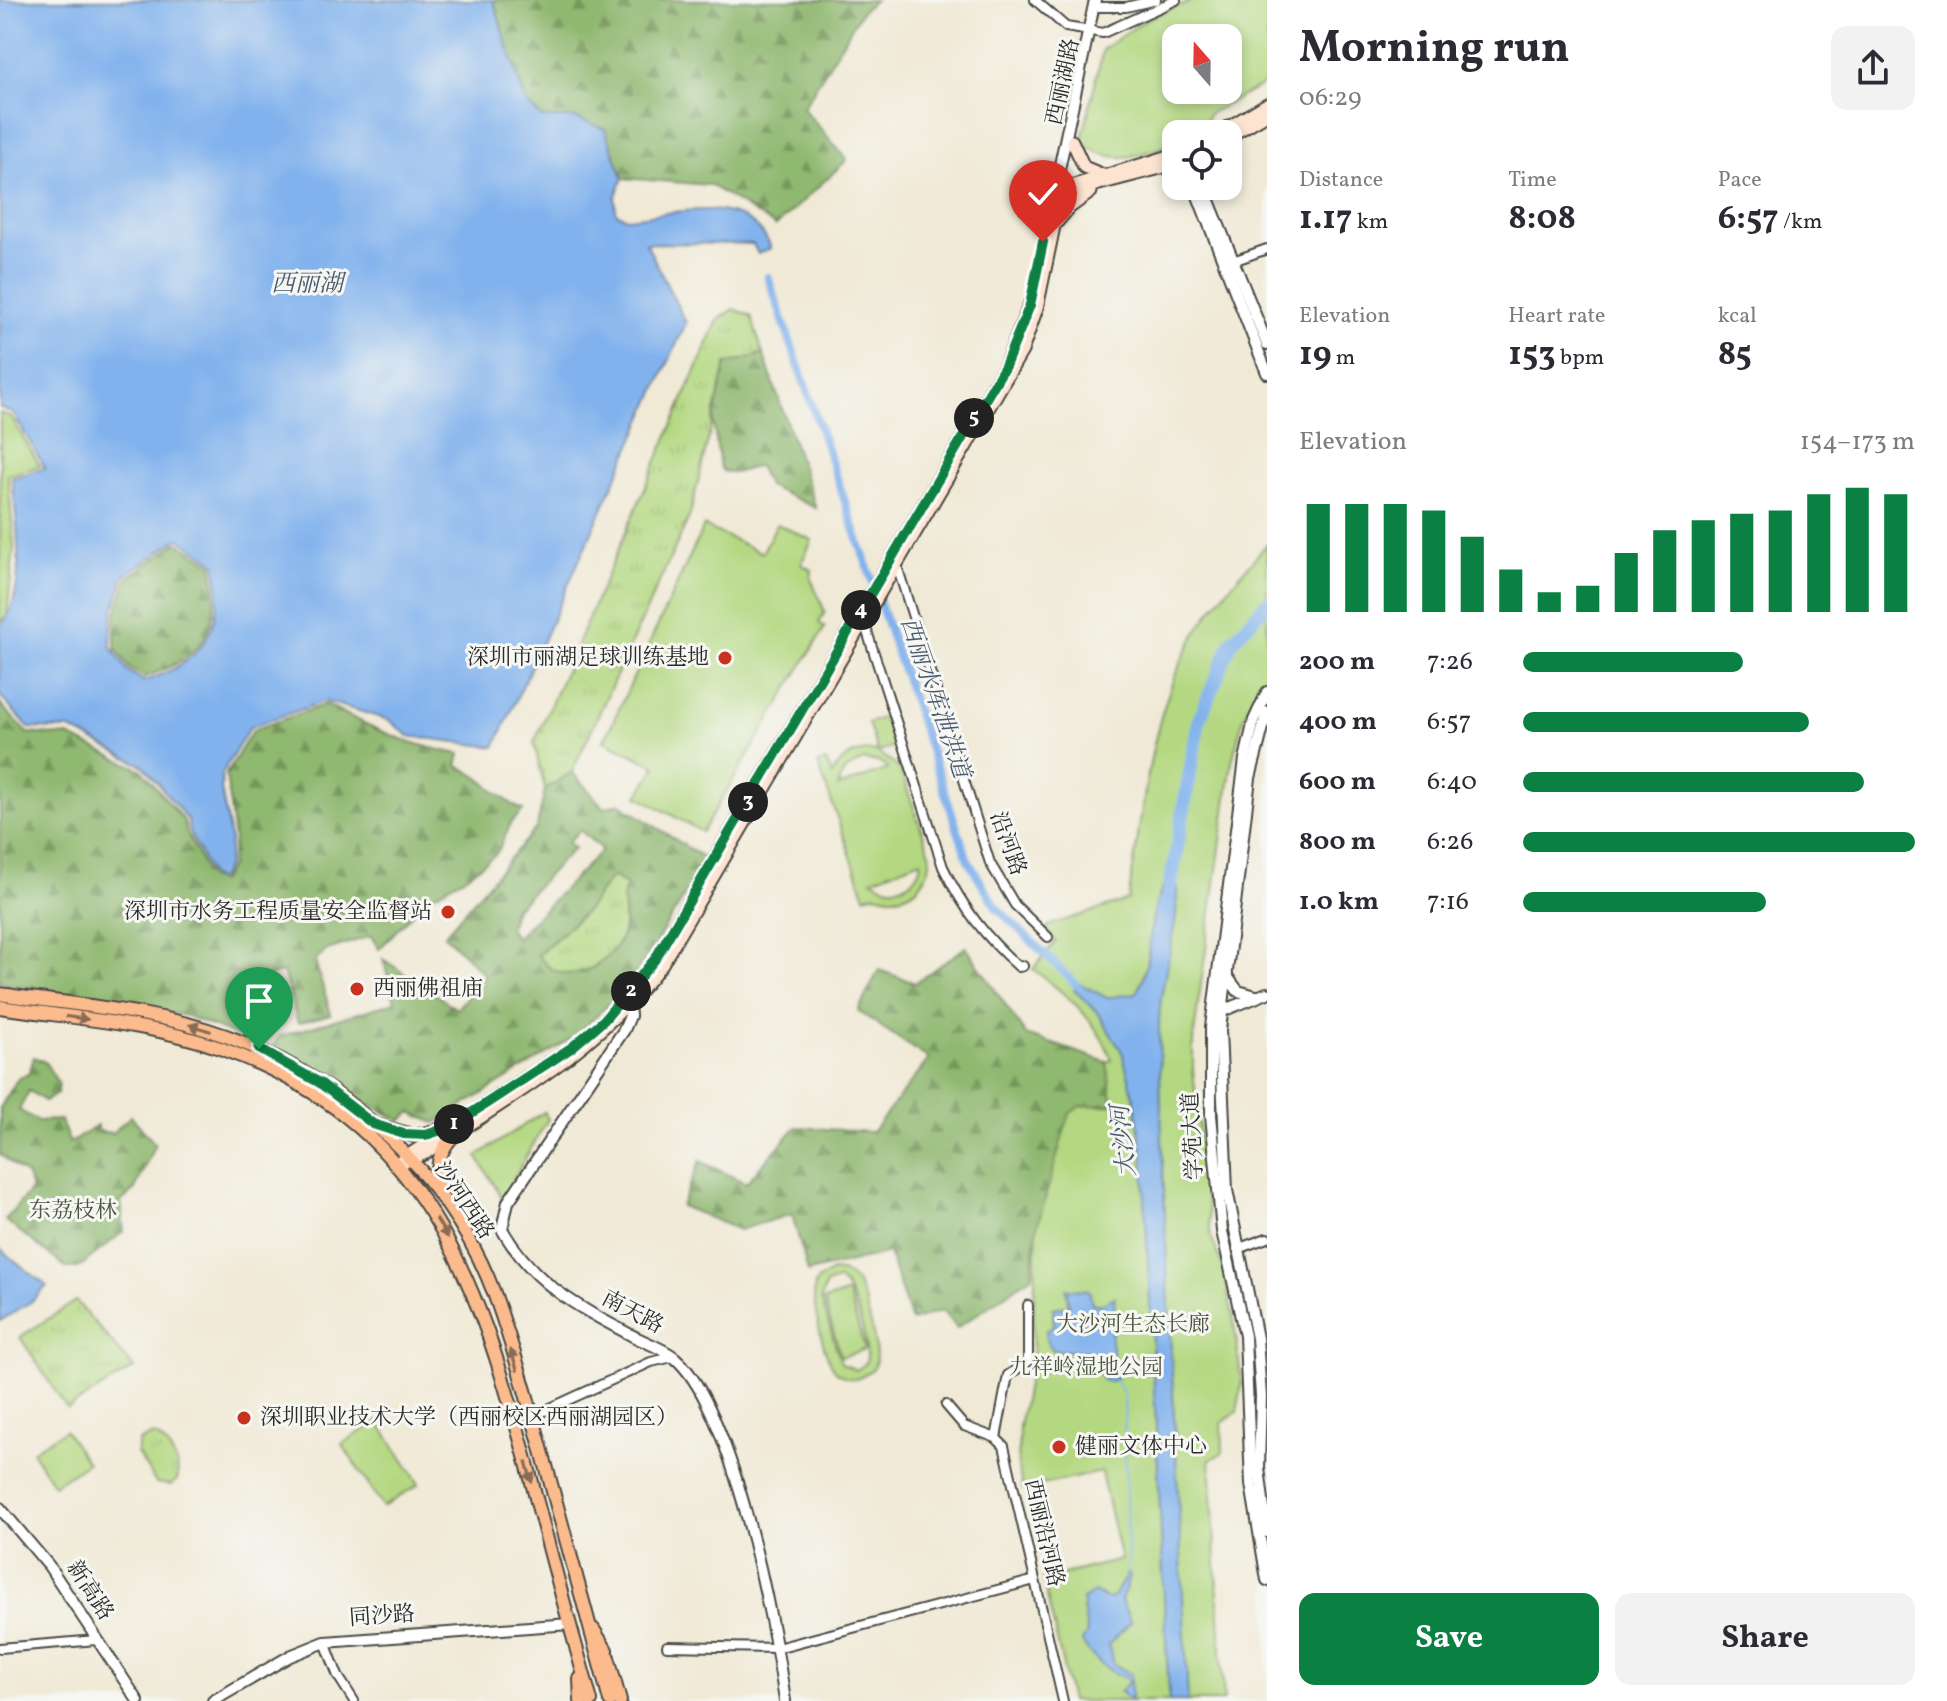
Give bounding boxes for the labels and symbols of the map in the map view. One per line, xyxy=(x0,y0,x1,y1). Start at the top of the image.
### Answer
north arrow xyxy=(1162,24,1242,104)
street label: 西丽湖路 xyxy=(1040,36,1088,128)
pin xyxy=(1009,160,1077,242)
water label: 西丽湖 xyxy=(271,268,347,302)
pin: 5 xyxy=(954,398,994,438)
pin: 4 xyxy=(841,590,881,630)
water label: 西丽水库泄洪道 xyxy=(891,613,978,786)
place label: 深圳市丽湖足球训练基地 xyxy=(467,643,709,674)
marker: 深圳市丽湖足球训练基地 xyxy=(716,649,734,667)
pin: 3 xyxy=(728,782,768,822)
street label: 沿河路 xyxy=(981,808,1033,880)
place label: 深圳市水务工程质量安全监督站 xyxy=(124,897,432,928)
marker: 深圳市水务工程质量安全监督站 xyxy=(439,903,457,921)
pin xyxy=(225,967,293,1049)
pin: 2 xyxy=(611,971,651,1011)
place label: 西丽佛祖庙 xyxy=(373,974,483,1005)
marker: 西丽佛祖庙 xyxy=(348,980,366,998)
one-way arrow xyxy=(65,1012,90,1025)
one-way arrow xyxy=(188,1021,212,1034)
street label: 学苑大道 xyxy=(1176,1091,1212,1181)
water label: 大沙河 xyxy=(1104,1099,1146,1179)
pin: 1 xyxy=(434,1104,474,1144)
street label: 沙河西路 xyxy=(426,1156,500,1246)
park label: 东荔枝林 xyxy=(29,1196,117,1227)
one-way arrow xyxy=(434,1217,448,1239)
street label: 南天路 xyxy=(596,1284,668,1342)
park label: 大沙河生态长廊 xyxy=(1056,1310,1210,1341)
one-way arrow xyxy=(508,1348,520,1372)
park label: 九祥岭湿地公园 xyxy=(1009,1353,1163,1384)
place label: 深圳职业技术大学（西丽校区西丽湖园区） xyxy=(260,1403,678,1434)
marker: 深圳职业技术大学（西丽校区西丽湖园区） xyxy=(235,1409,253,1427)
place label: 健丽文体中心 xyxy=(1075,1432,1207,1463)
marker: 健丽文体中心 xyxy=(1050,1438,1068,1456)
one-way arrow xyxy=(523,1459,535,1484)
street label: 西丽沿河路 xyxy=(1016,1476,1070,1590)
street label: 新高路 xyxy=(58,1555,120,1627)
street label: 同沙路 xyxy=(348,1599,416,1635)

